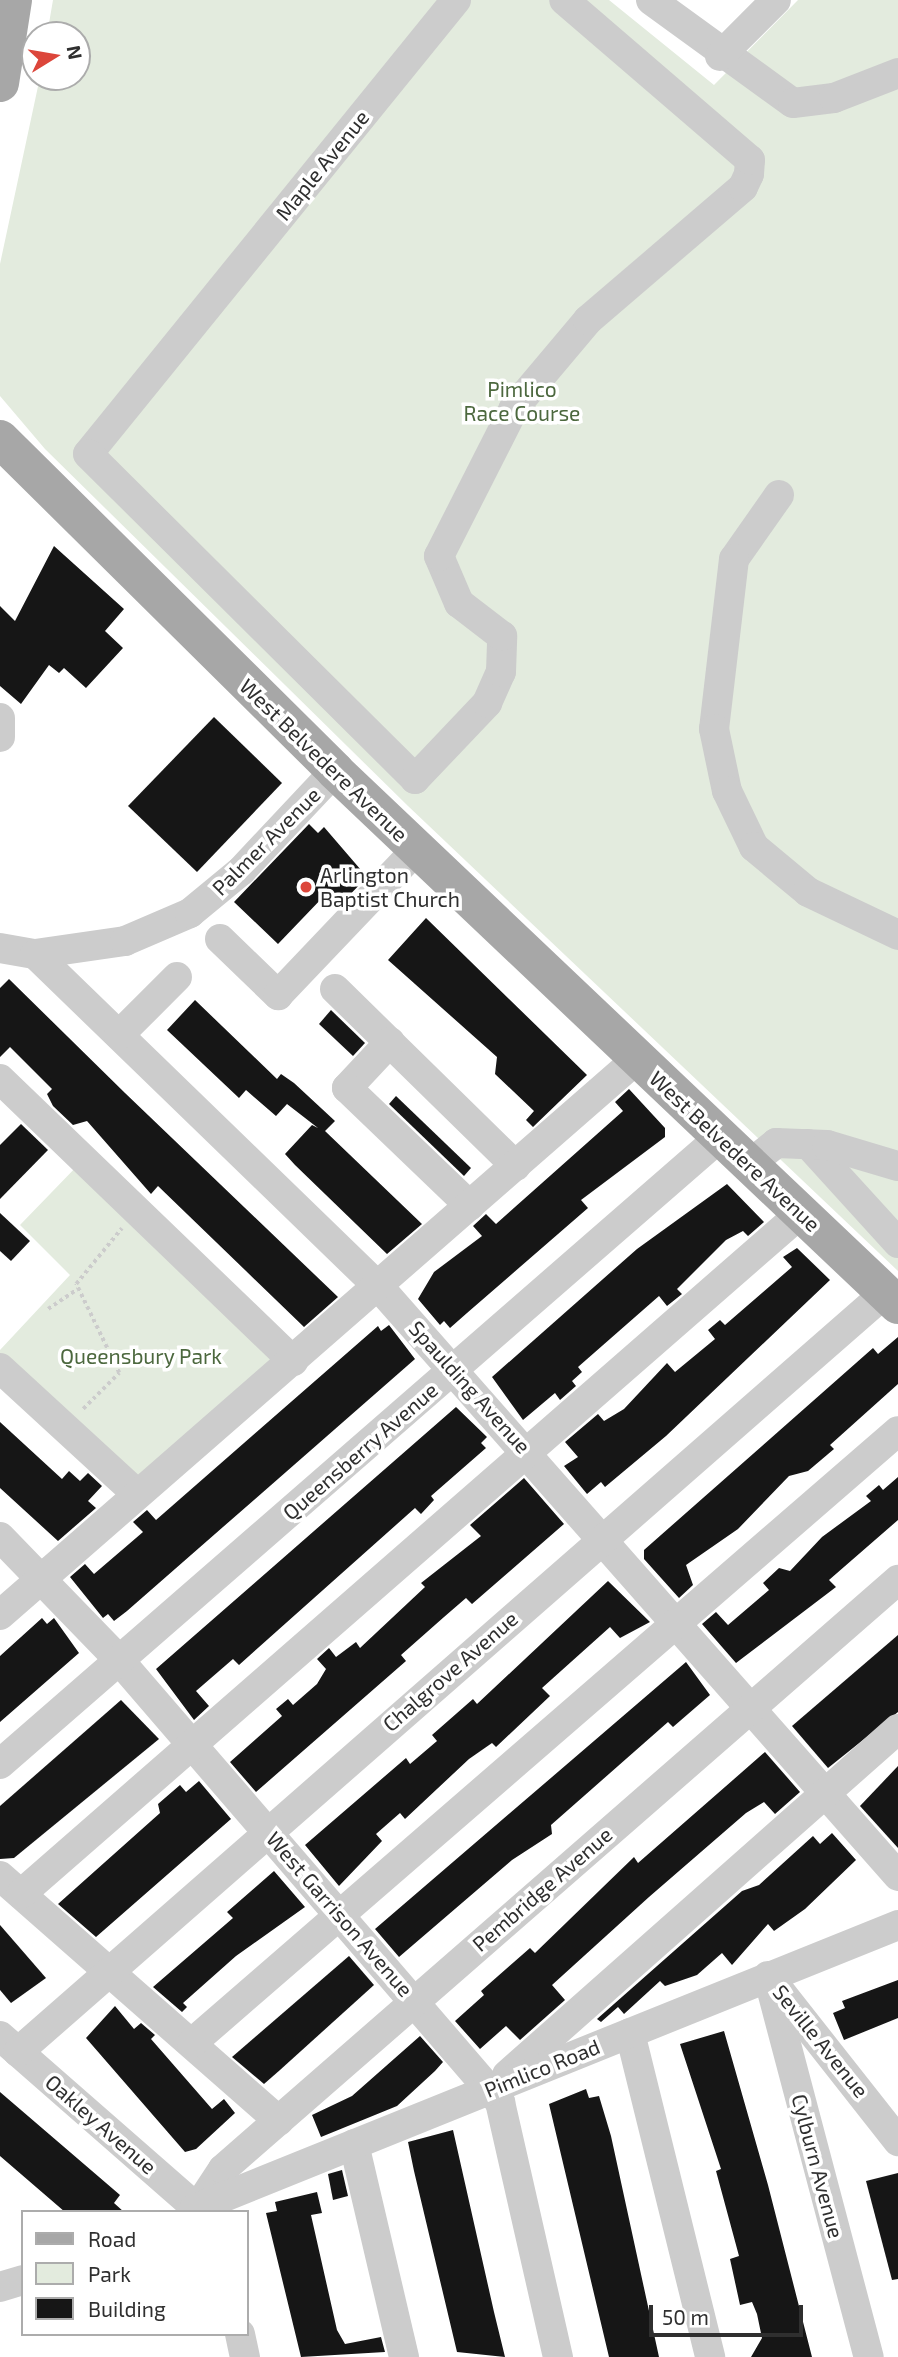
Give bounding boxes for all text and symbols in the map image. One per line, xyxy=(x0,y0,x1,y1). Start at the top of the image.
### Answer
north arrow xyxy=(21,21,91,91)
text: N xyxy=(63,43,88,61)
street label: Maple Avenue xyxy=(270,105,374,225)
park label: Pimlico Race Course xyxy=(464,376,580,426)
street label: West Belvedere Avenue xyxy=(235,673,413,847)
street label: Palmer Avenue xyxy=(206,781,326,901)
place label: Arlington Baptist Church xyxy=(320,862,460,912)
marker: Arlington Baptist Church xyxy=(298,879,314,895)
street label: West Belvedere Avenue xyxy=(644,1065,826,1237)
street label: Spaulding Avenue xyxy=(404,1315,536,1459)
park label: Queensbury Park xyxy=(60,1343,222,1369)
street label: Queensberry Avenue xyxy=(277,1377,443,1525)
street label: Chalgrove Avenue xyxy=(377,1605,523,1737)
street label: Pembridge Avenue xyxy=(467,1821,617,1957)
street label: West Garrison Avenue xyxy=(261,1826,419,2002)
street label: Seville Avenue xyxy=(768,1979,874,2103)
street label: Pimlico Road xyxy=(480,2033,604,2103)
street label: Oakley Avenue xyxy=(40,2069,162,2179)
street label: Cylburn Avenue xyxy=(787,2091,849,2241)
legend xyxy=(21,2210,248,2336)
text: Road xyxy=(88,2226,136,2251)
text: Park xyxy=(88,2261,131,2286)
scale bar xyxy=(653,2290,807,2334)
text: Building xyxy=(88,2296,166,2321)
text: 50 m xyxy=(662,2304,709,2329)

